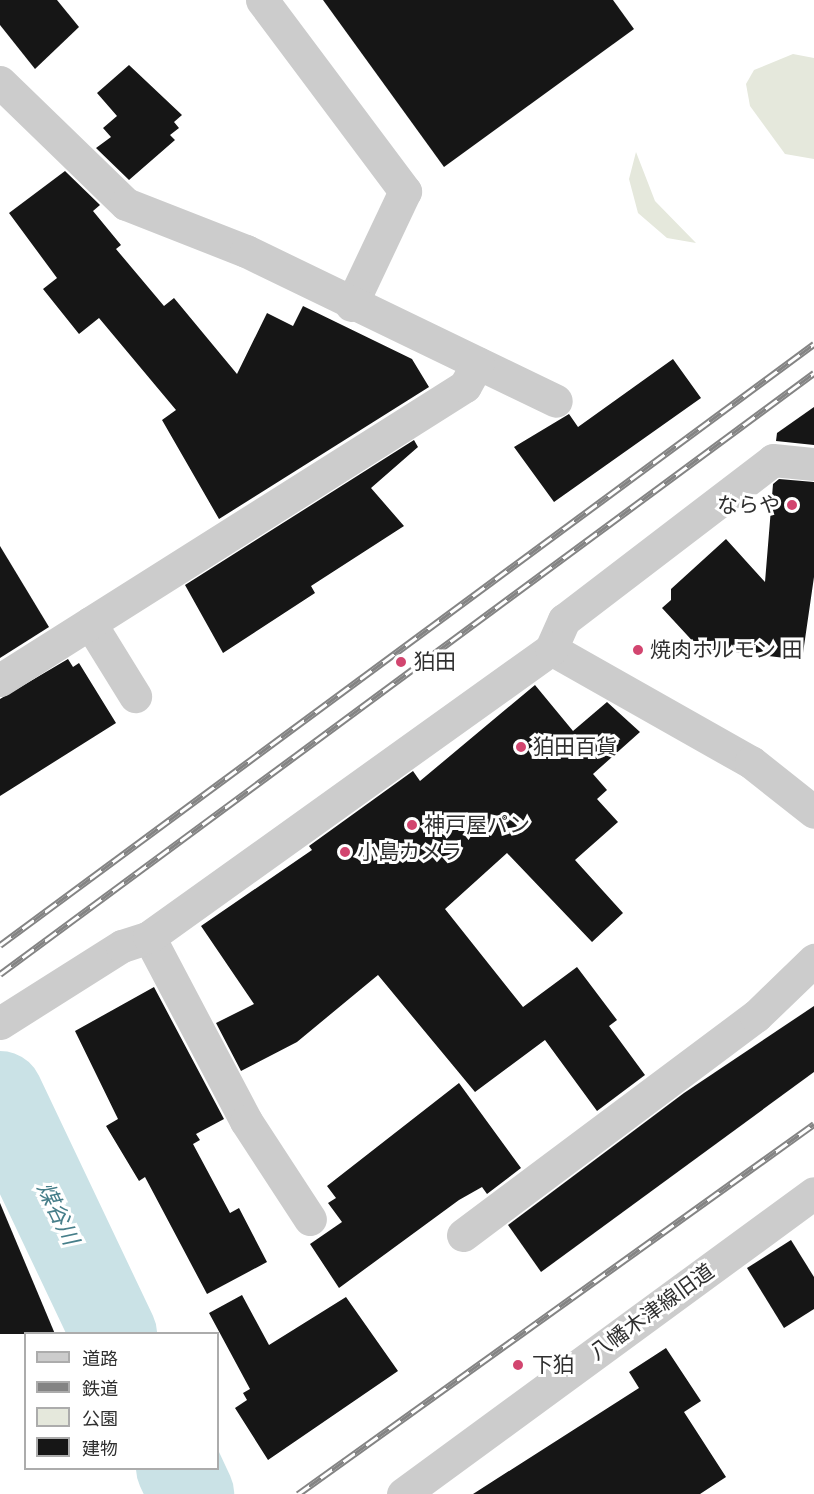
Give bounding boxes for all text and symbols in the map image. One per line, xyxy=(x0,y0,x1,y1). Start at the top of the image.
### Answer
place label: ならや xyxy=(717,492,780,518)
marker: ならや xyxy=(785,498,799,512)
place label: 焼肉ホルモン 田 xyxy=(650,637,802,663)
marker: 焼肉ホルモン 田 xyxy=(631,643,645,657)
place label: 狛田 xyxy=(414,649,456,675)
marker: 狛田 xyxy=(392,653,410,671)
place label: 狛田百貨 xyxy=(533,734,617,760)
marker: 狛田百貨 xyxy=(514,740,528,754)
place label: 神戸屋パン xyxy=(424,812,529,838)
marker: 神戸屋パン xyxy=(405,818,419,832)
place label: 小島カメラ xyxy=(357,839,462,865)
marker: 小島カメラ xyxy=(338,845,352,859)
water label: 煤谷川 xyxy=(31,1179,83,1249)
street label: 八幡木津線旧道 xyxy=(585,1259,719,1365)
legend xyxy=(24,1332,219,1470)
text: 道路 xyxy=(82,1347,118,1371)
place label: 下狛 xyxy=(532,1352,574,1378)
marker: 下狛 xyxy=(509,1356,527,1374)
text: 鉄道 xyxy=(82,1377,118,1401)
text: 公園 xyxy=(82,1407,118,1431)
text: 建物 xyxy=(82,1437,118,1461)

